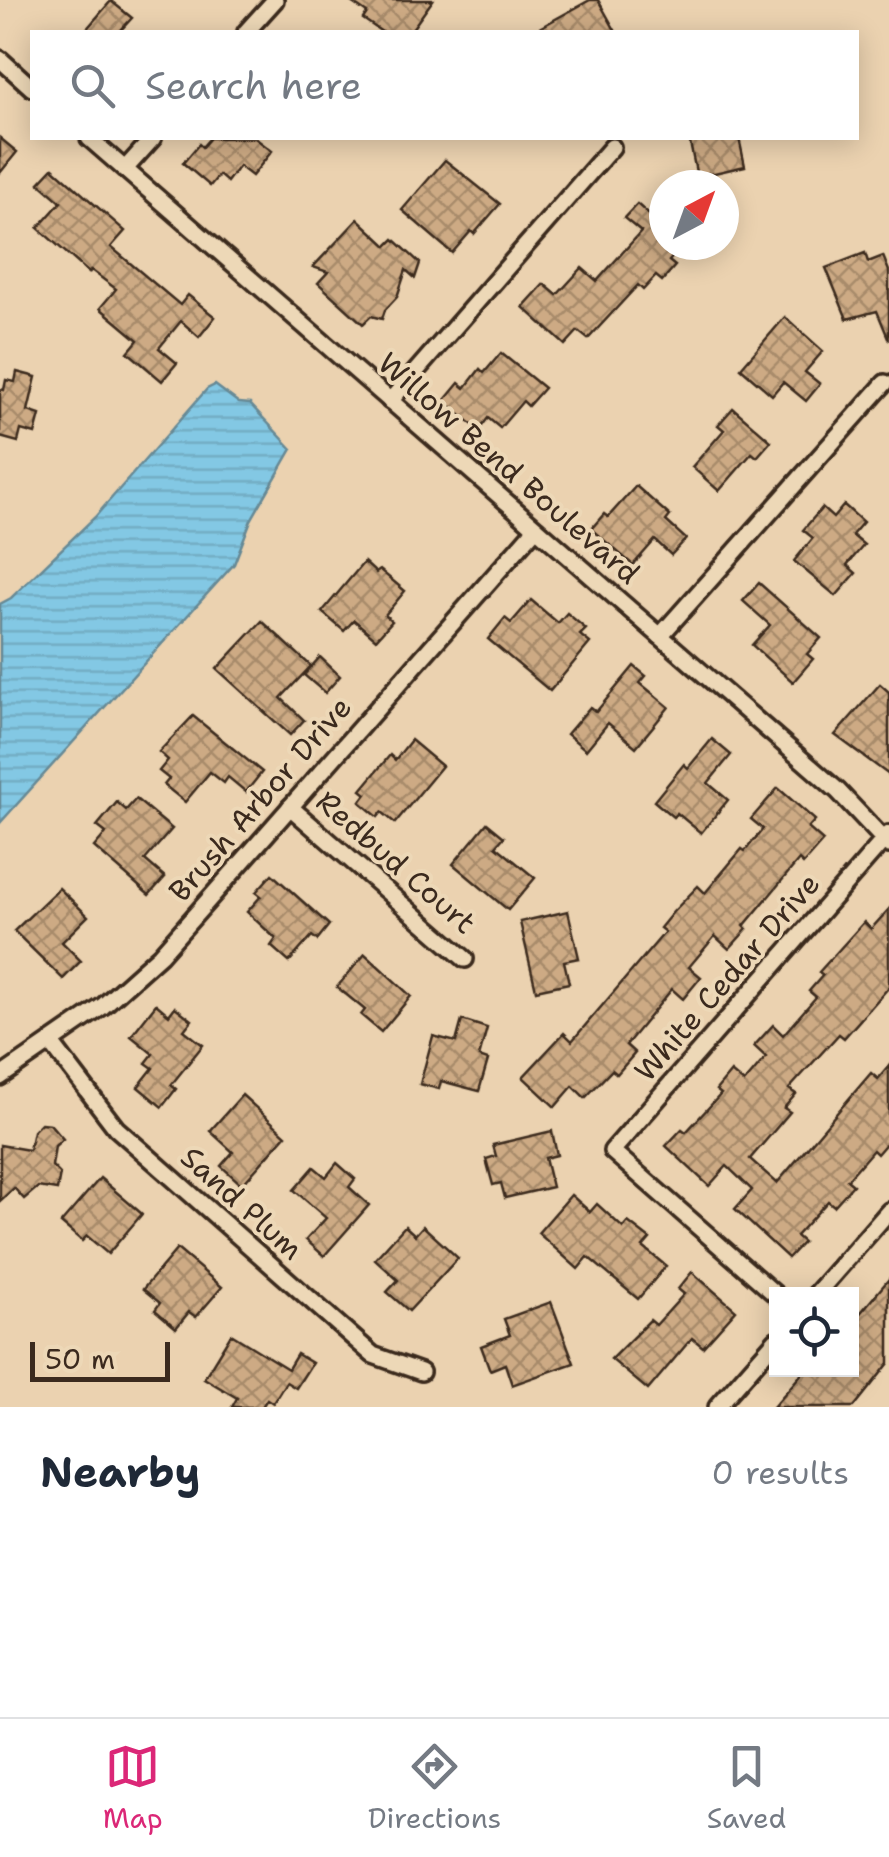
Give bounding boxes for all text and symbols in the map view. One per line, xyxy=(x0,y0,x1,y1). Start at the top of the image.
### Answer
search box xyxy=(30,30,859,140)
icon: search xyxy=(65,58,120,113)
text: Search here xyxy=(145,60,362,111)
north arrow xyxy=(649,170,739,260)
street label: Willow Bend Boulevard xyxy=(369,343,649,593)
street label: Brush Arbor Drive xyxy=(159,688,361,910)
street label: Redbud Court xyxy=(307,781,485,943)
street label: White Cedar Drive xyxy=(625,864,829,1090)
street label: Sand Plum xyxy=(172,1137,312,1269)
map controls xyxy=(769,1287,859,1377)
button: locate xyxy=(769,1287,859,1377)
scale bar xyxy=(30,1337,170,1382)
text: 50 m xyxy=(45,1340,115,1378)
text: Nearby xyxy=(40,1444,200,1500)
text: 0 results xyxy=(712,1451,849,1494)
tab: Map xyxy=(103,1739,163,1837)
tab: Directions xyxy=(368,1739,501,1837)
tab: Saved xyxy=(707,1739,786,1837)

